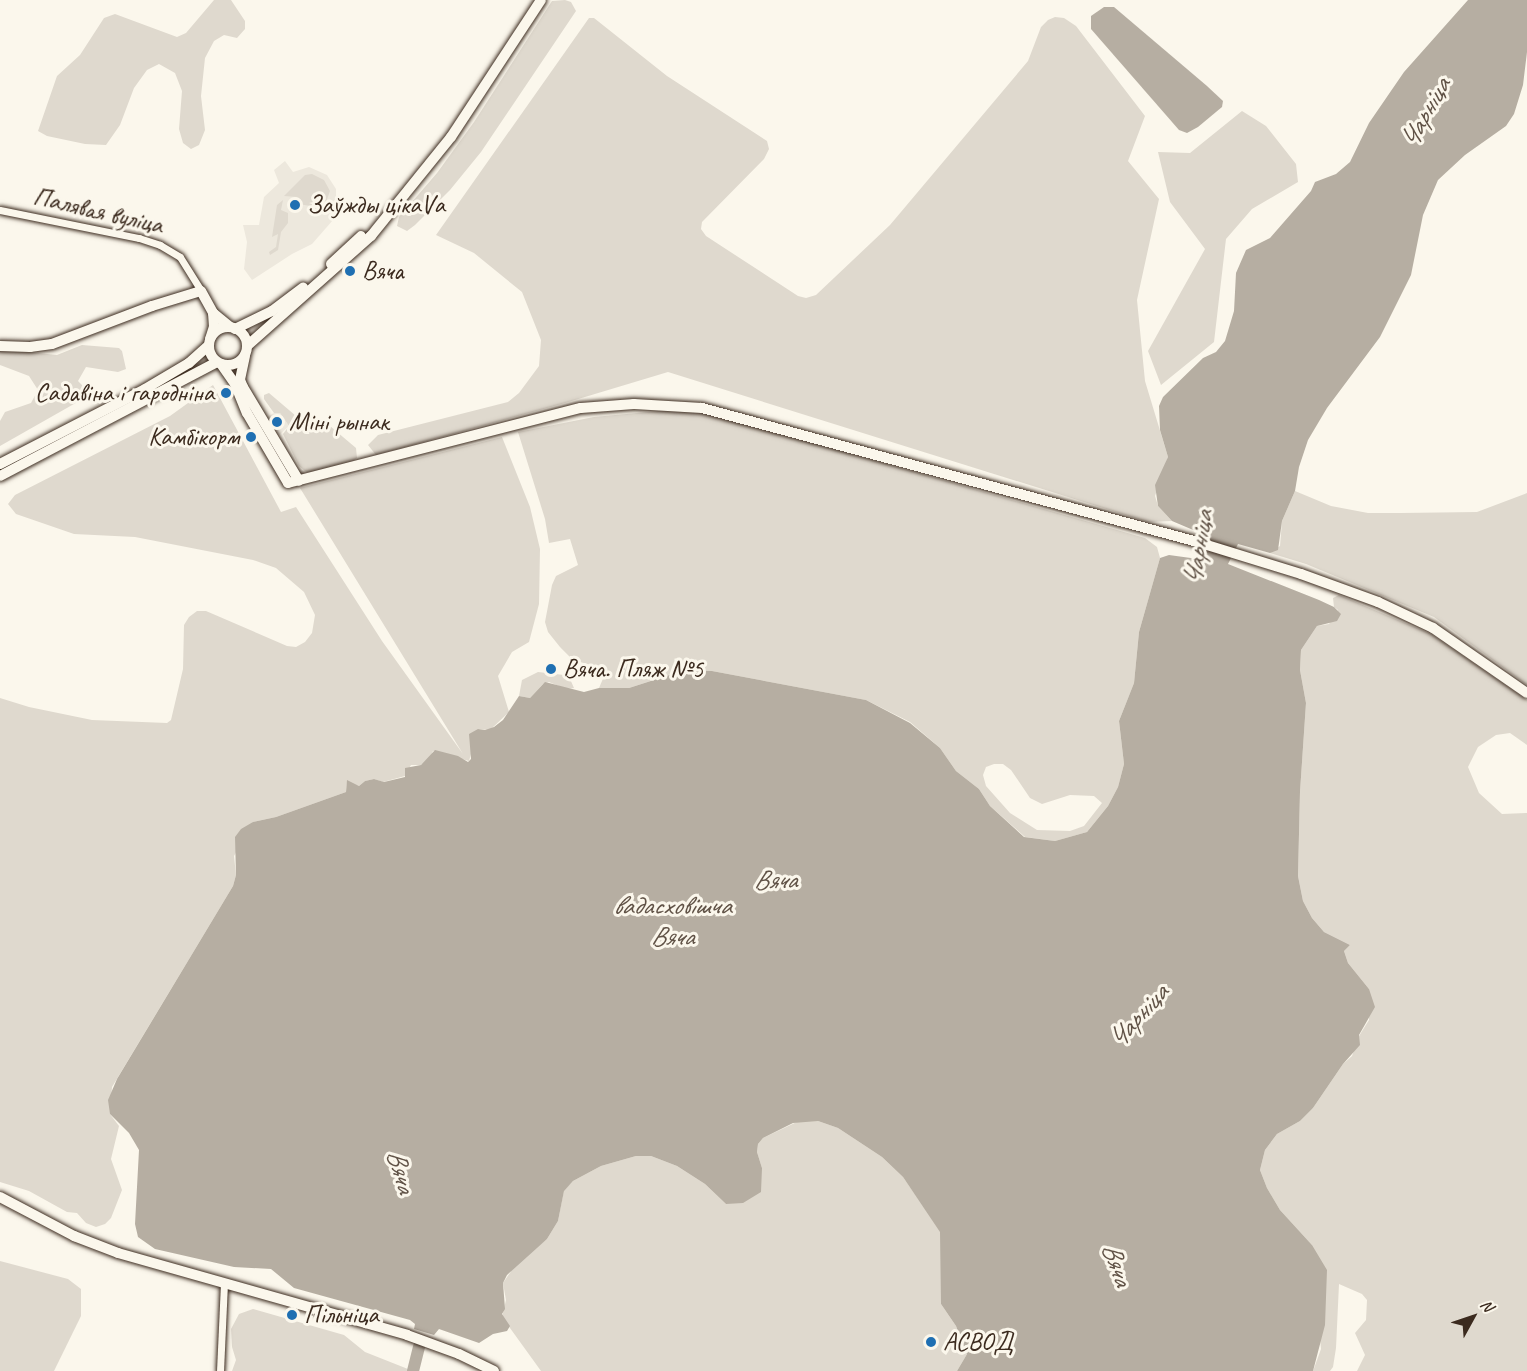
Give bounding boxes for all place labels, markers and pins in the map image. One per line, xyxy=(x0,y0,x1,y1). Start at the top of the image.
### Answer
place label: Заўжды цікаVа xyxy=(307,189,445,221)
marker: Заўжды цікаVа xyxy=(288,198,302,212)
place label: Вяча xyxy=(362,255,403,287)
marker: Вяча xyxy=(343,264,357,278)
place label: Садавіна і гародніна xyxy=(35,377,214,409)
marker: Садавіна і гародніна xyxy=(219,386,233,400)
place label: Міні рынак xyxy=(289,406,389,438)
marker: Міні рынак xyxy=(270,415,284,429)
place label: Камбікорм xyxy=(148,421,239,453)
marker: Камбікорм xyxy=(244,430,258,444)
place label: Вяча. Пляж №5 xyxy=(563,653,703,685)
marker: Вяча. Пляж №5 xyxy=(544,662,558,676)
place label: Пільніца xyxy=(304,1299,379,1331)
marker: Пільніца xyxy=(285,1308,299,1322)
place label: АСВОД xyxy=(943,1326,1013,1358)
marker: АСВОД xyxy=(924,1335,938,1349)

